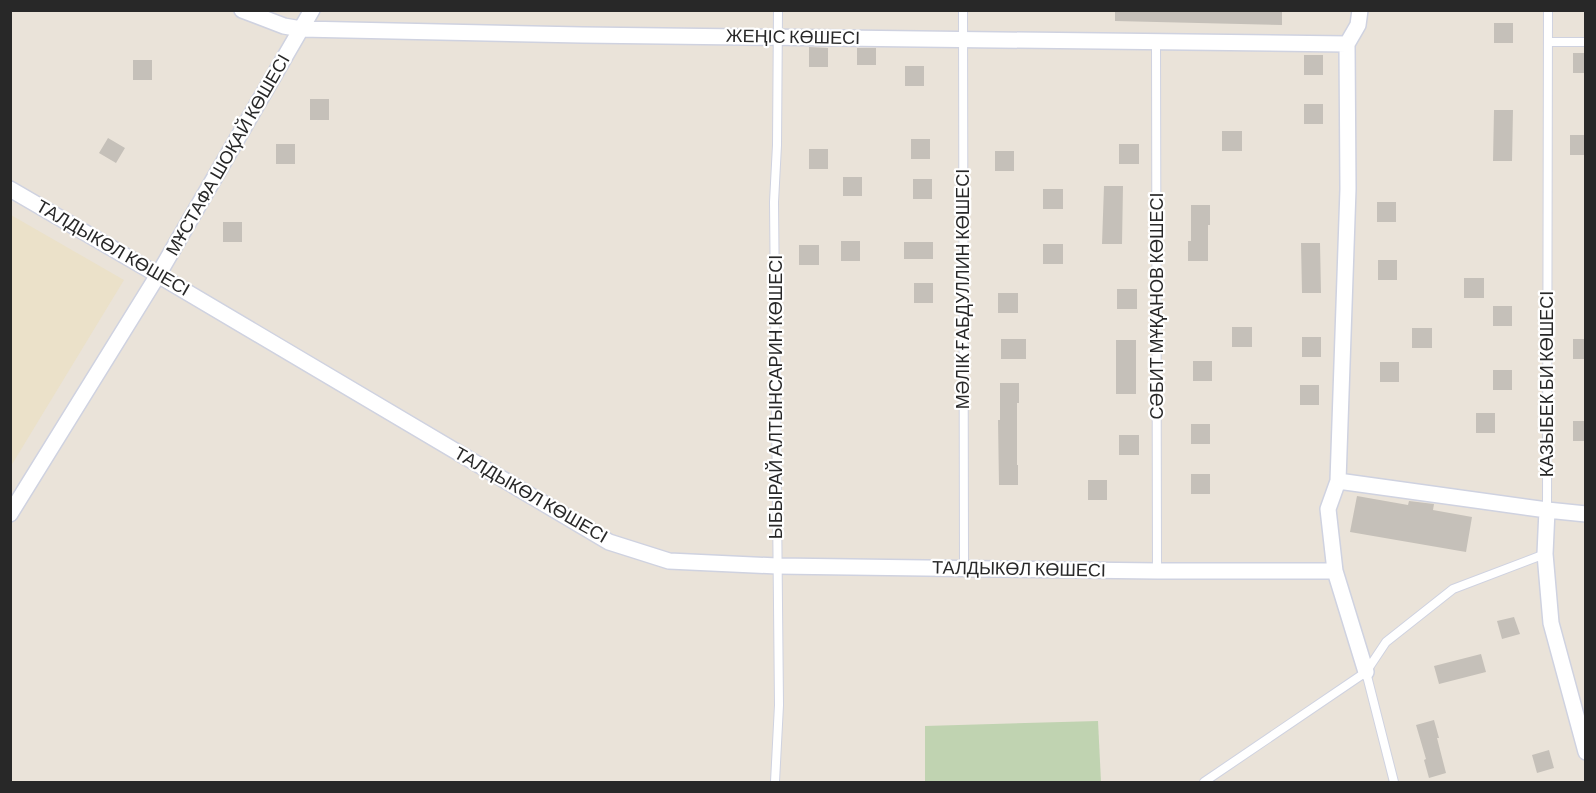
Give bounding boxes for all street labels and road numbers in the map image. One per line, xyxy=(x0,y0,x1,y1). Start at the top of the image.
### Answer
street label: ЖЕҢІС КӨШЕСІ xyxy=(726,24,860,48)
street label: МҰСТАФА ШОҚАЙ КӨШЕСІ xyxy=(160,50,294,259)
street label: МӘЛІК ҒАБДУЛЛИН КӨШЕСІ xyxy=(951,169,973,409)
street label: СӘБИТ МҰҚАНОВ КӨШЕСІ xyxy=(1145,193,1167,419)
street label: ТАЛДЫКӨЛ КӨШЕСІ xyxy=(33,194,194,300)
street label: ЫБЫРАЙ АЛТЫНСАРИН КӨШЕСІ xyxy=(764,255,786,539)
street label: КАЗЫБЕК БИ КӨШЕСІ xyxy=(1535,291,1557,477)
street label: ТАЛДЫКӨЛ КӨШЕСІ xyxy=(451,441,612,547)
street label: ТАЛДЫКӨЛ КӨШЕСІ xyxy=(932,555,1106,581)

